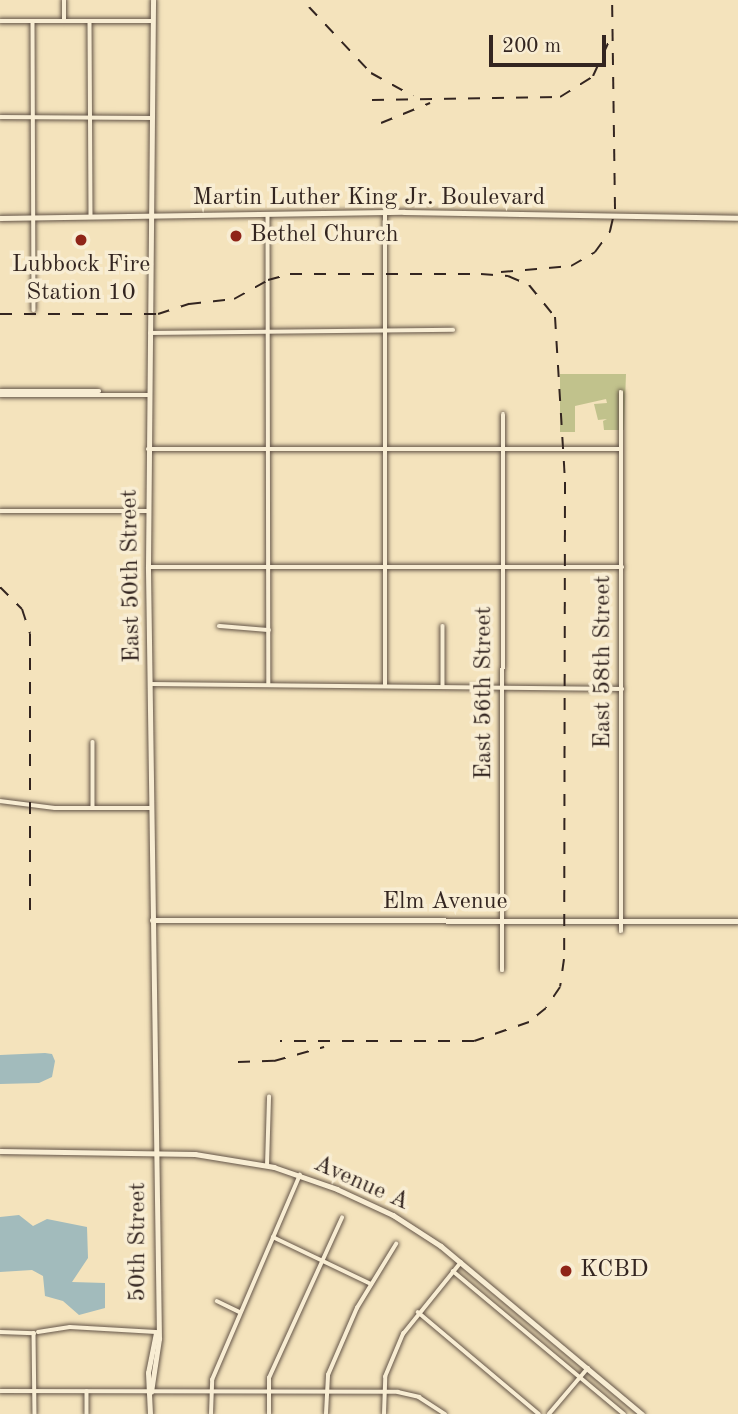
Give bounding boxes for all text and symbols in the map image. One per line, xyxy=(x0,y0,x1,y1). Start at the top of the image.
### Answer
scale bar xyxy=(493,21,610,65)
text: 200 m xyxy=(502,36,561,57)
street label: Martin Luther King Jr. Boulevard xyxy=(193,185,545,213)
place label: Bethel Church xyxy=(250,222,399,250)
marker: Bethel Church xyxy=(228,228,244,244)
marker: Lubbock Fire Station 10 xyxy=(73,232,89,248)
place label: Lubbock Fire Station 10 xyxy=(12,252,150,308)
street label: East 50th Street xyxy=(116,489,148,663)
street label: East 58th Street xyxy=(590,575,618,749)
street label: East 56th Street xyxy=(471,606,499,780)
street label: Elm Avenue xyxy=(382,889,508,917)
street label: Avenue A xyxy=(309,1150,413,1218)
street label: 50th Street xyxy=(125,1182,153,1302)
place label: KCBD xyxy=(580,1257,649,1285)
marker: KCBD xyxy=(558,1263,574,1279)

